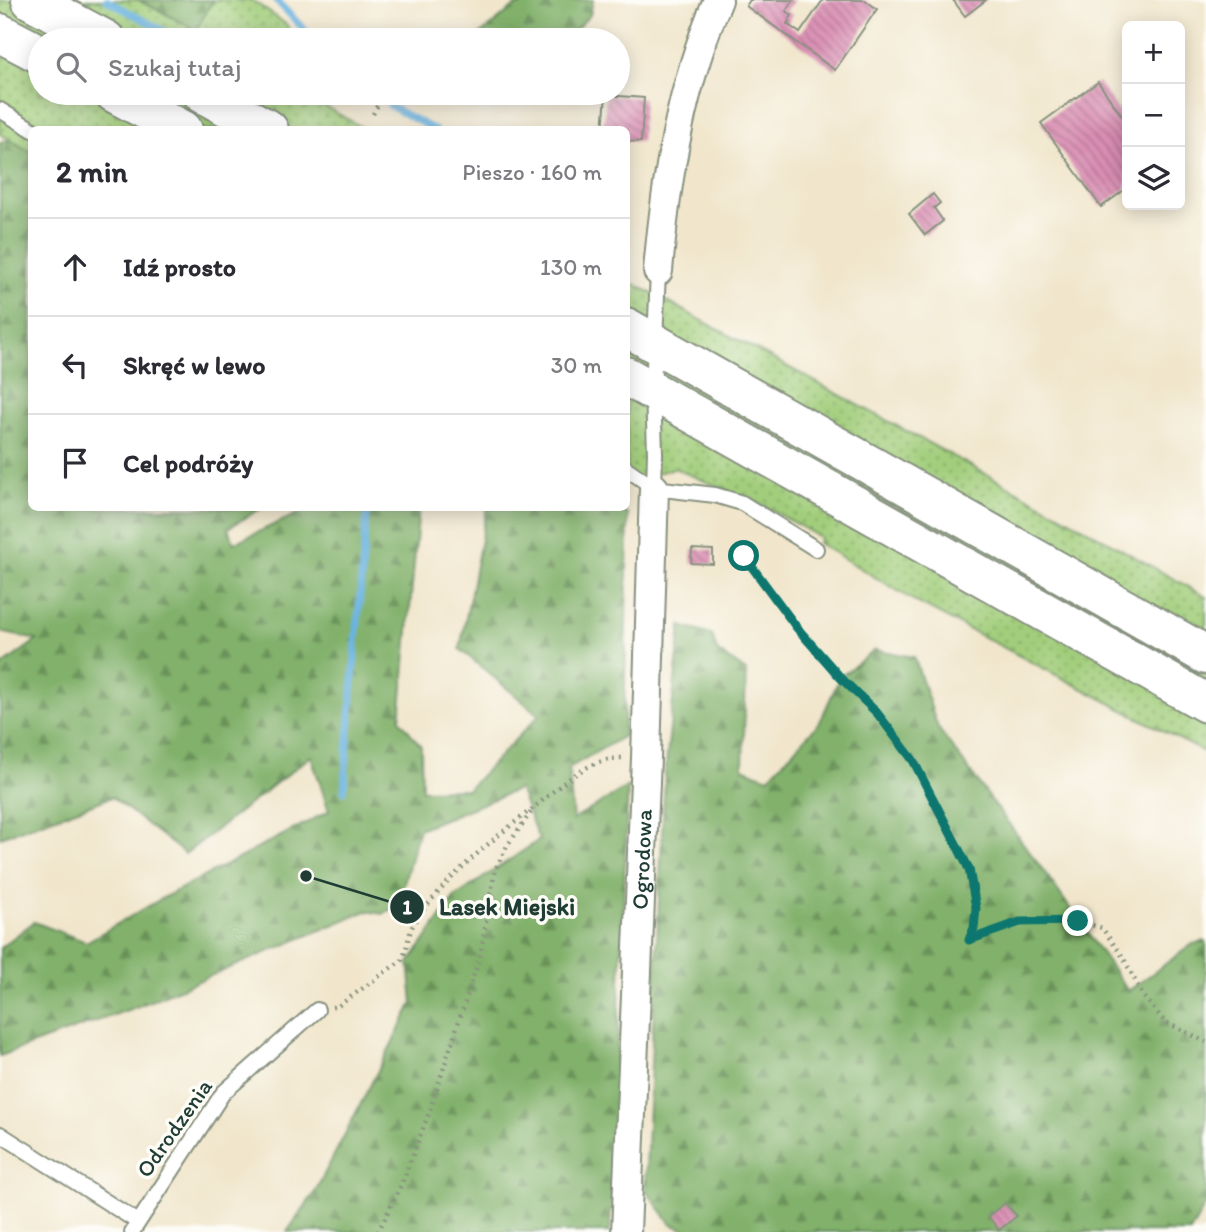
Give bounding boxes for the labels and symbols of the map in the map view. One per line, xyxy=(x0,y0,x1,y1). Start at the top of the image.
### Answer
route start xyxy=(728,540,759,571)
street label: Ogrodowa xyxy=(626,808,658,910)
callout: Lasek Miejski xyxy=(390,884,589,929)
text: Lasek Miejski xyxy=(439,892,575,922)
text: 1 xyxy=(402,894,412,919)
route end xyxy=(1062,905,1093,936)
street label: Odrodzenia xyxy=(130,1073,218,1183)

